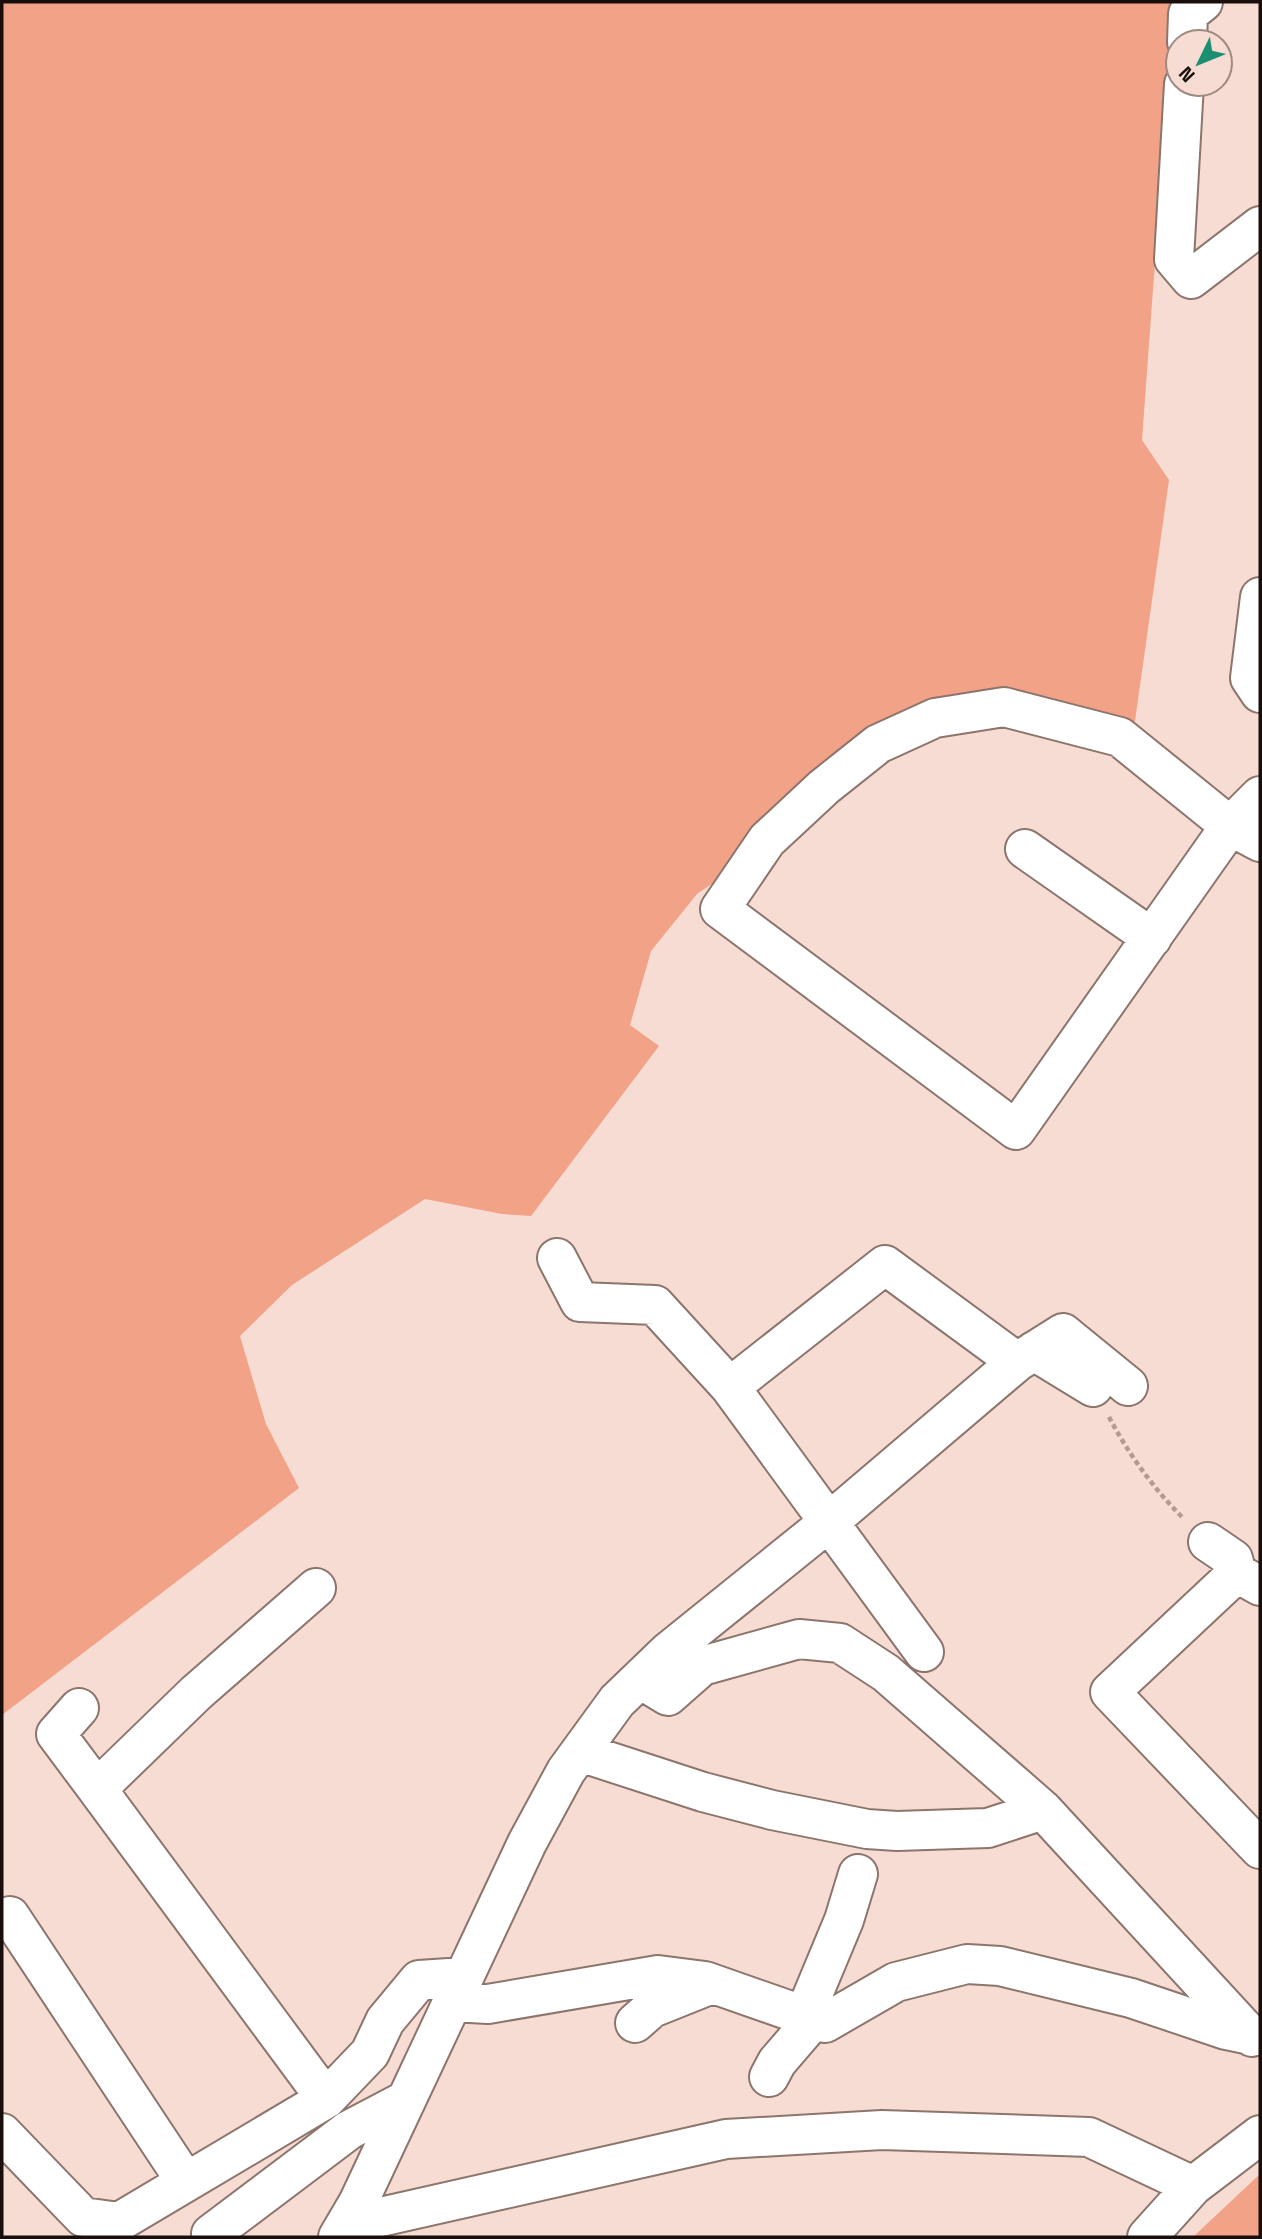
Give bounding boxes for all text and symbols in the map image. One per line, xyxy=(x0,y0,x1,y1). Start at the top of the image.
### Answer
north arrow xyxy=(1164,28,1234,98)
text: N xyxy=(1173,61,1200,87)

